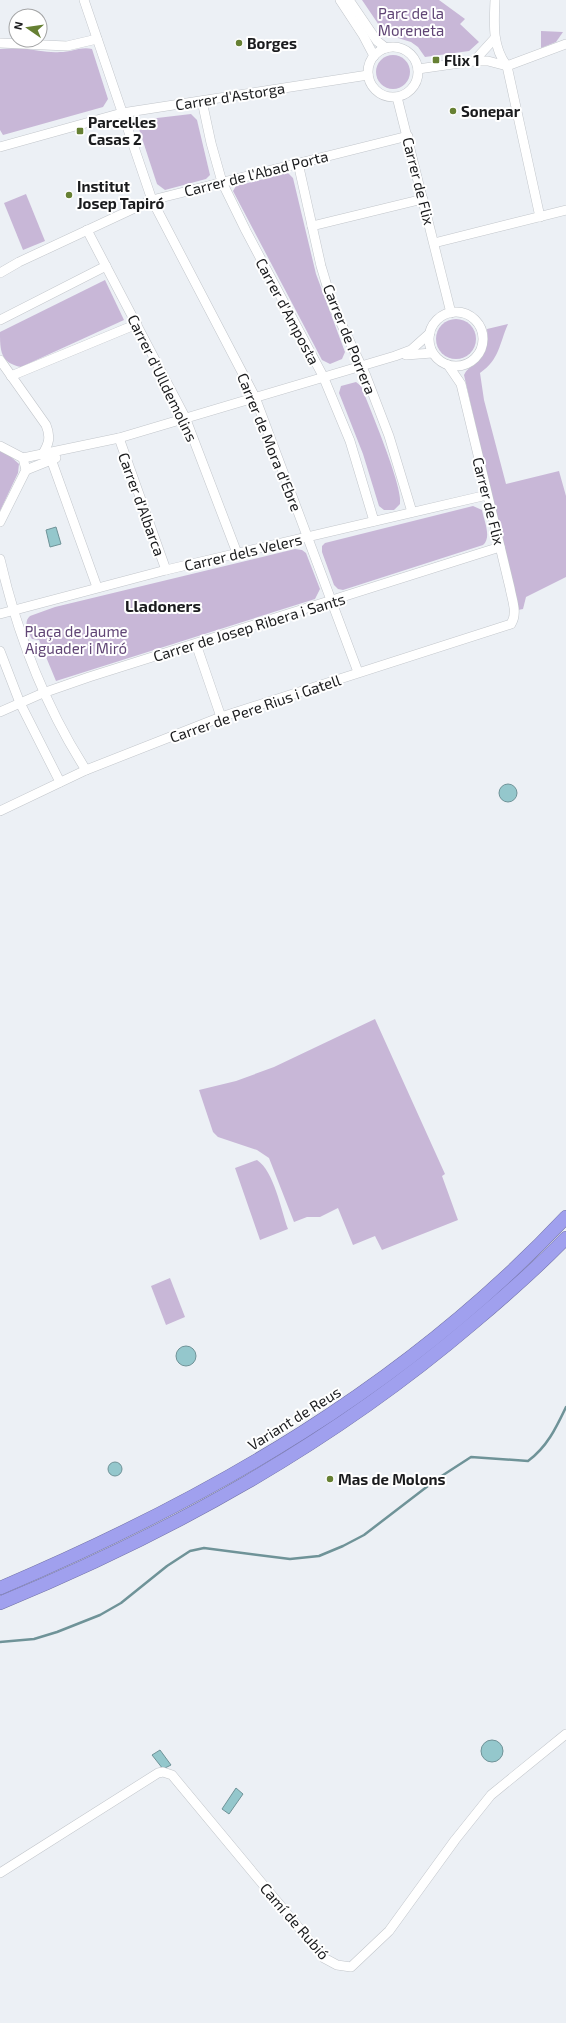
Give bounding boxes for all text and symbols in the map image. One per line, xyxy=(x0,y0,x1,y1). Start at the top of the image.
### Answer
park label: Parc de la Moreneta xyxy=(378,4,444,39)
north arrow xyxy=(8,8,48,48)
text: N xyxy=(11,20,25,31)
place label: Borges xyxy=(247,34,297,52)
marker: Borges xyxy=(234,38,244,48)
place label: Flix 1 xyxy=(444,51,480,69)
marker: Flix 1 xyxy=(431,55,441,65)
street label: Carrer d'Astorga xyxy=(174,78,286,114)
place label: Sonepar xyxy=(461,102,521,120)
marker: Sonepar xyxy=(448,106,458,116)
place label: Parcel·les Casas 2 xyxy=(88,113,156,148)
marker: Parcel·les Casas 2 xyxy=(75,126,85,136)
street label: Carrer de Flix xyxy=(399,135,439,227)
street label: Carrer de l'Abad Porta xyxy=(182,146,330,200)
place label: Institut Josep Tapiró xyxy=(77,177,164,212)
marker: Institut Josep Tapiró xyxy=(64,190,74,200)
street label: Carrer d'Amposta xyxy=(252,255,324,367)
street label: Carrer de Porrera xyxy=(320,281,380,397)
street label: Carrer d'Ulldemolins xyxy=(124,312,202,444)
street label: Carrer de Mora d'Ebre xyxy=(234,370,306,514)
street label: Carrer d'Albarca xyxy=(115,450,169,558)
street label: Carrer de Flix xyxy=(469,455,509,547)
street label: Carrer dels Velers xyxy=(182,530,304,574)
street label: Carrer de Josep Ribera i Sants xyxy=(151,589,347,665)
district label: Lladoners xyxy=(125,596,201,615)
park label: Plaça de Jaume Aiguader i Miró xyxy=(24,622,128,657)
street label: Carrer de Pere Rius i Gatell xyxy=(167,670,343,746)
street label: Variant de Reus xyxy=(244,1382,344,1454)
place label: Mas de Molons xyxy=(338,1470,445,1488)
marker: Mas de Molons xyxy=(325,1474,335,1484)
street label: Camí de Rubió xyxy=(257,1879,333,1963)

